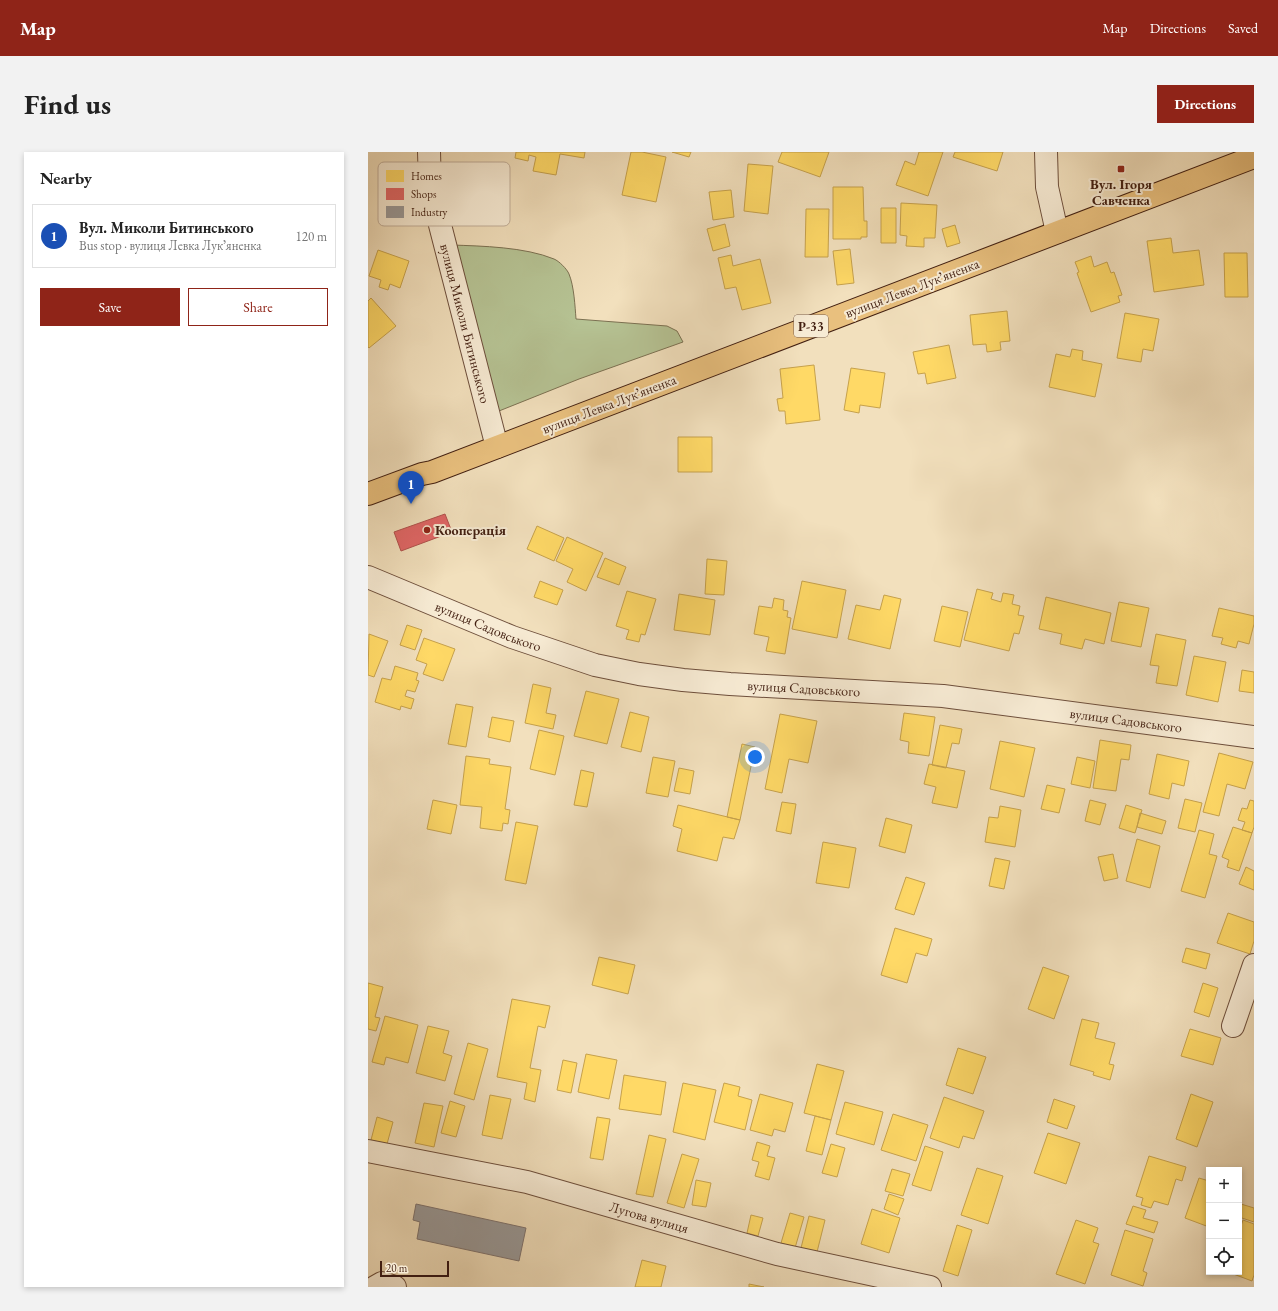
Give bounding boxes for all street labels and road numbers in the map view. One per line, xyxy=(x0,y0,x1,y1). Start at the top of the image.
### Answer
street label: вулиця Миколи Битинського xyxy=(436,242,494,405)
street label: вулиця Левка Лукʼяненка xyxy=(842,254,982,322)
road number: Р-33 xyxy=(794,315,828,337)
street label: вулиця Левка Лукʼяненка xyxy=(539,370,679,438)
street label: вулиця Садовського xyxy=(432,597,544,655)
street label: вулиця Садовського xyxy=(747,676,861,700)
street label: вулиця Садовського xyxy=(1069,704,1183,736)
street label: Лугова вулиця xyxy=(607,1197,691,1237)

